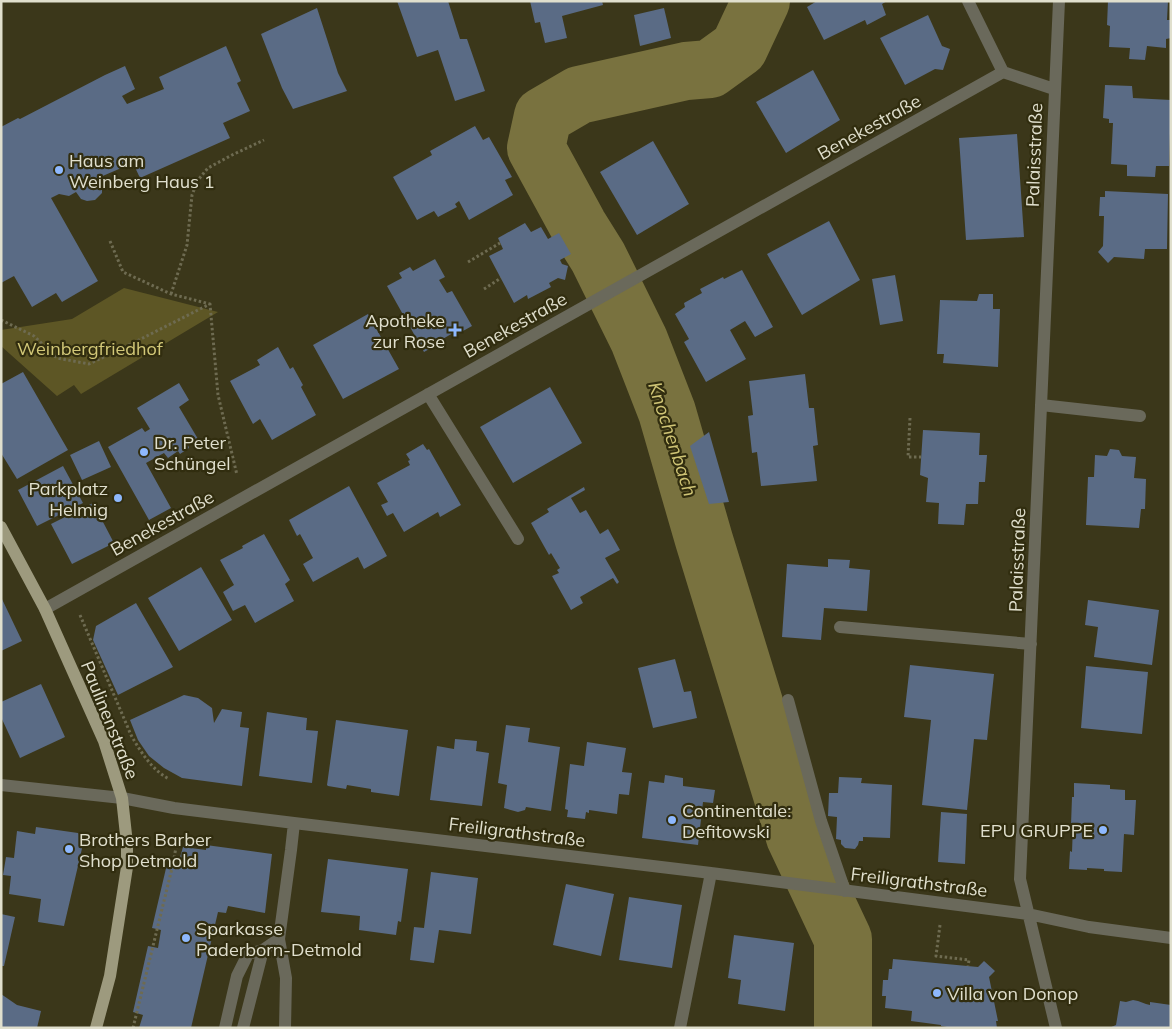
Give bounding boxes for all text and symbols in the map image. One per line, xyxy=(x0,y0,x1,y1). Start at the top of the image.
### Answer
street label: Benekestraße xyxy=(813,89,925,165)
street label: Palaisstraße xyxy=(1021,103,1047,207)
place label: Haus am Weinberg Haus 1 xyxy=(69,149,215,193)
marker: Haus am Weinberg Haus 1 xyxy=(53,164,65,176)
street label: Benekestraße xyxy=(459,287,571,363)
place label: Apotheke zur Rose xyxy=(365,309,445,353)
marker: Apotheke zur Rose xyxy=(449,324,461,336)
park label: Weinbergfriedhof xyxy=(17,337,164,360)
water label: Knochenbach xyxy=(643,379,703,499)
place label: Dr. Peter Schüngel xyxy=(154,431,231,475)
marker: Dr. Peter Schüngel xyxy=(138,446,150,458)
place label: Parkplatz Helmig xyxy=(29,477,108,521)
street label: Benekestraße xyxy=(106,485,218,561)
marker: Parkplatz Helmig xyxy=(112,492,124,504)
street label: Palaisstraße xyxy=(1004,508,1030,612)
street label: Paulinenstraße xyxy=(76,658,144,782)
place label: Continentale: Defitowski xyxy=(682,799,791,843)
street label: Freiligrathstraße xyxy=(447,812,587,852)
marker: Continentale: Defitowski xyxy=(666,814,678,826)
place label: EPU GRUPPE xyxy=(980,819,1093,842)
marker: EPU GRUPPE xyxy=(1097,824,1109,836)
place label: Brothers Barber Shop Detmold xyxy=(79,828,212,872)
marker: Brothers Barber Shop Detmold xyxy=(63,843,75,855)
street label: Freiligrathstraße xyxy=(849,862,989,902)
place label: Sparkasse Paderborn-Detmold xyxy=(196,917,362,961)
marker: Sparkasse Paderborn-Detmold xyxy=(180,932,192,944)
place label: Villa von Donop xyxy=(947,982,1078,1005)
marker: Villa von Donop xyxy=(931,987,943,999)

